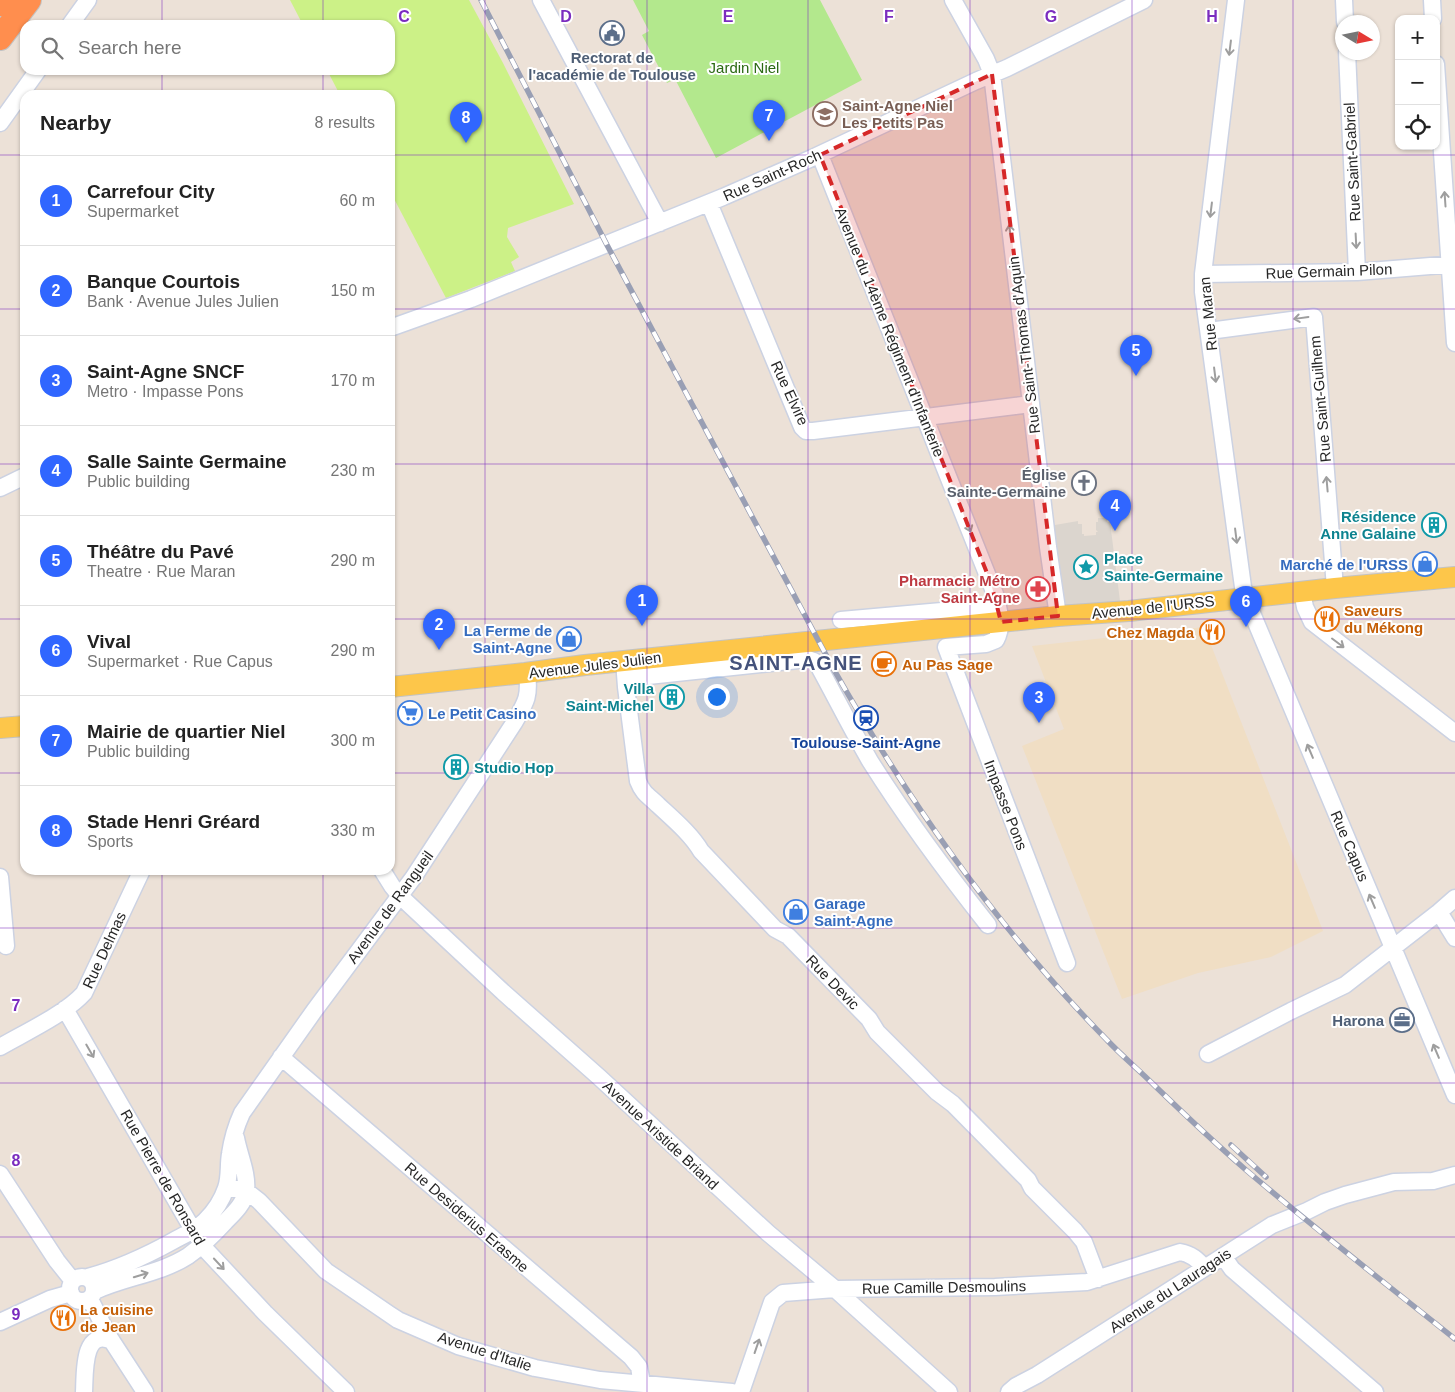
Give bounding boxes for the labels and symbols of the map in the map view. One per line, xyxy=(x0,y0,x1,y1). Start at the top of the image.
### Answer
text: C xyxy=(398,8,410,25)
text: D xyxy=(560,8,572,25)
text: E xyxy=(723,8,734,25)
text: F xyxy=(884,8,894,25)
text: G xyxy=(1045,8,1057,25)
text: H xyxy=(1206,8,1218,25)
north arrow xyxy=(1335,15,1380,60)
public building icon: Rectorat de l'académie de Toulouse xyxy=(599,20,625,46)
one-way arrow xyxy=(1225,40,1235,56)
place label: Rectorat de l'académie de Toulouse xyxy=(528,49,696,83)
park label: Jardin Niel xyxy=(709,59,779,76)
place label: Saint-Agne Niel Les Petits Pas xyxy=(842,97,953,131)
pin: 7 xyxy=(753,100,785,141)
school or university icon: Saint-Agne Niel Les Petits Pas xyxy=(812,101,838,127)
pin: 8 xyxy=(450,102,482,143)
street label: Rue Saint-Gabriel xyxy=(1340,102,1364,222)
street label: Rue Saint-Roch xyxy=(720,146,824,204)
one-way arrow xyxy=(1440,191,1450,207)
one-way arrow xyxy=(1206,201,1216,217)
street label: Avenue du 14ème Régiment d'Infanterie xyxy=(832,205,948,459)
one-way arrow xyxy=(1005,224,1015,240)
one-way arrow xyxy=(1351,233,1360,249)
street label: Rue Saint-Thomas d'Aquin xyxy=(1005,255,1043,435)
street label: Rue Germain Pilon xyxy=(1265,260,1393,282)
street label: Rue Maran xyxy=(1196,276,1220,352)
one-way arrow xyxy=(1294,313,1310,323)
pin: 5 xyxy=(1120,335,1152,376)
street label: Rue Saint-Guilhem xyxy=(1306,335,1334,463)
street label: Rue Elvire xyxy=(768,358,812,428)
one-way arrow xyxy=(1210,366,1220,382)
place label: Église Sainte-Germaine xyxy=(947,466,1066,500)
church icon: Église Sainte-Germaine xyxy=(1071,470,1097,496)
one-way arrow xyxy=(1322,476,1332,492)
pin: 4 xyxy=(1099,490,1131,531)
place label: Résidence Anne Galaine xyxy=(1320,508,1416,542)
building icon: Résidence Anne Galaine xyxy=(1421,512,1447,538)
one-way arrow xyxy=(964,517,973,532)
one-way arrow xyxy=(1231,527,1241,543)
place label: Place Sainte-Germaine xyxy=(1104,550,1223,584)
shop icon: Marché de l'URSS xyxy=(1412,551,1438,577)
place icon: Place Sainte-Germaine xyxy=(1073,554,1099,580)
place label: Marché de l'URSS xyxy=(1280,556,1408,573)
place label: Pharmacie Métro Saint-Agne xyxy=(899,572,1020,606)
pharmacy icon: Pharmacie Métro Saint-Agne xyxy=(1025,576,1051,602)
pin: 1 xyxy=(626,585,658,626)
pin: 6 xyxy=(1230,586,1262,627)
street label: Avenue de l'URSS xyxy=(1091,592,1215,622)
place label: Saveurs du Mékong xyxy=(1344,602,1423,636)
restaurant icon: Saveurs du Mékong xyxy=(1314,606,1340,632)
pin: 2 xyxy=(423,609,455,650)
restaurant icon: Chez Magda xyxy=(1199,619,1225,645)
place label: La Ferme de Saint-Agne xyxy=(464,622,552,656)
place label: Chez Magda xyxy=(1106,624,1195,641)
shop icon: La Ferme de Saint-Agne xyxy=(556,626,582,652)
one-way arrow xyxy=(1331,638,1344,649)
street label: Avenue Jules Julien xyxy=(528,648,662,682)
cafe icon: Au Pas Sage xyxy=(871,651,897,677)
district label: SAINT-AGNE xyxy=(729,652,863,674)
place label: Au Pas Sage xyxy=(902,656,993,673)
place label: Villa Saint-Michel xyxy=(566,680,655,714)
pin: 3 xyxy=(1023,682,1055,723)
building icon: Villa Saint-Michel xyxy=(659,684,685,710)
your location xyxy=(704,684,730,710)
supermarket icon: Le Petit Casino xyxy=(397,700,423,726)
place label: Le Petit Casino xyxy=(428,705,536,722)
station icon: Toulouse-Saint-Agne xyxy=(853,705,879,731)
place label: Toulouse-Saint-Agne xyxy=(791,734,941,751)
one-way arrow xyxy=(1304,744,1314,759)
building icon: Studio Hop xyxy=(443,754,469,780)
street label: Impasse Pons xyxy=(981,758,1031,852)
place label: Studio Hop xyxy=(474,759,554,776)
street label: Rue Capus xyxy=(1328,808,1372,884)
street label: Avenue de Rangueil xyxy=(343,847,437,967)
one-way arrow xyxy=(1367,894,1377,909)
place label: Garage Saint-Agne xyxy=(814,895,893,929)
shop icon: Garage Saint-Agne xyxy=(783,899,809,925)
street label: Rue Delmas xyxy=(79,909,129,991)
street label: Rue Devic xyxy=(803,951,863,1013)
text: 7 xyxy=(12,997,21,1014)
office icon: Harona xyxy=(1389,1007,1415,1033)
place label: Harona xyxy=(1332,1012,1385,1029)
one-way arrow xyxy=(1430,1043,1439,1058)
one-way arrow xyxy=(85,1044,95,1058)
street label: Avenue Aristide Briand xyxy=(600,1077,722,1193)
street label: Rue Pierre de Ronsard xyxy=(117,1106,209,1248)
text: 8 xyxy=(12,1152,21,1169)
street label: Rue Desiderius Erasme xyxy=(402,1159,532,1275)
street label: Avenue du Lauragais xyxy=(1106,1244,1234,1336)
one-way arrow xyxy=(213,1258,225,1271)
one-way arrow xyxy=(132,1269,148,1279)
street label: Rue Camille Desmoulins xyxy=(862,1277,1026,1297)
place label: La cuisine de Jean xyxy=(80,1301,153,1335)
restaurant icon: La cuisine de Jean xyxy=(50,1305,76,1331)
text: 9 xyxy=(12,1306,21,1323)
street label: Avenue d'Italie xyxy=(436,1328,534,1374)
one-way arrow xyxy=(752,1338,762,1354)

